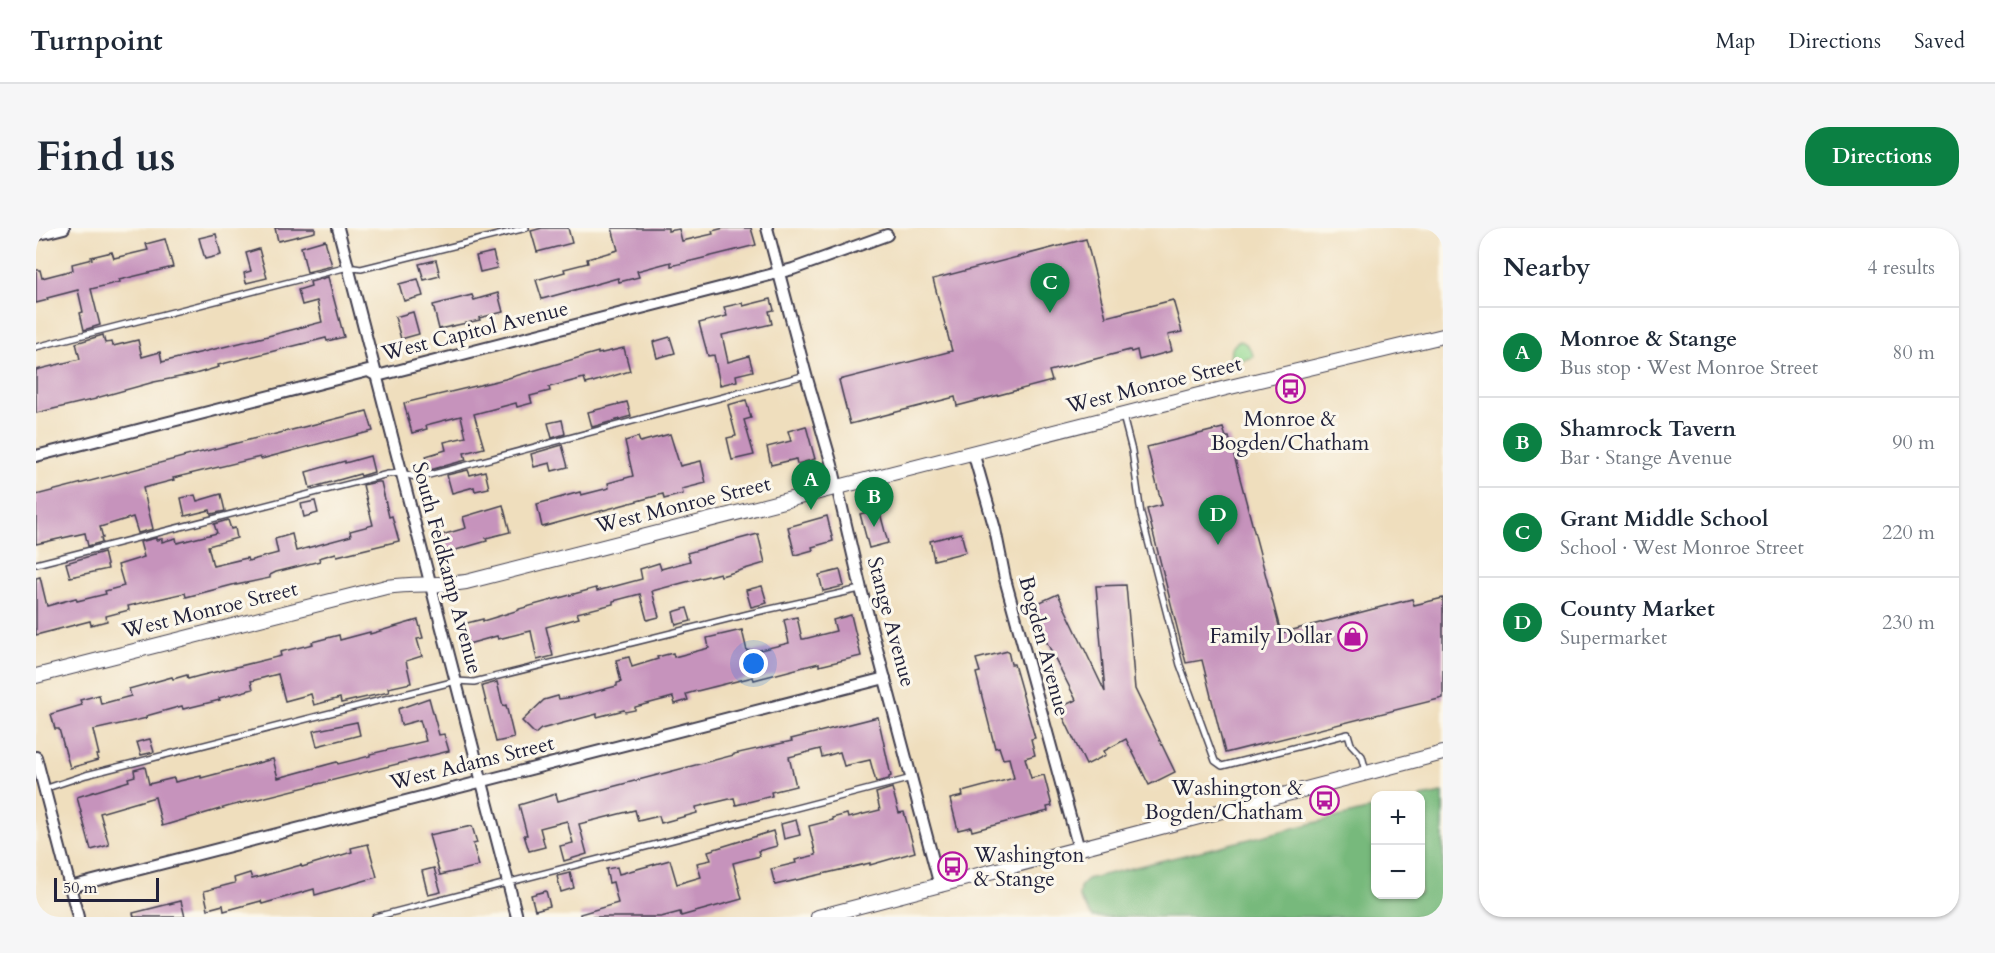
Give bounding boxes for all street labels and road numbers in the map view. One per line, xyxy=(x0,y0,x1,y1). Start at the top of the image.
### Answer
street label: West Capitol Avenue xyxy=(378,294,571,368)
street label: West Monroe Street xyxy=(1062,349,1245,421)
street label: South Feldkamp Avenue xyxy=(405,459,489,677)
street label: West Monroe Street xyxy=(591,469,774,541)
street label: Stange Avenue xyxy=(860,554,922,690)
street label: Bogden Avenue xyxy=(1011,573,1077,719)
street label: West Monroe Street xyxy=(118,574,301,646)
street label: West Adams Street xyxy=(386,729,557,798)

